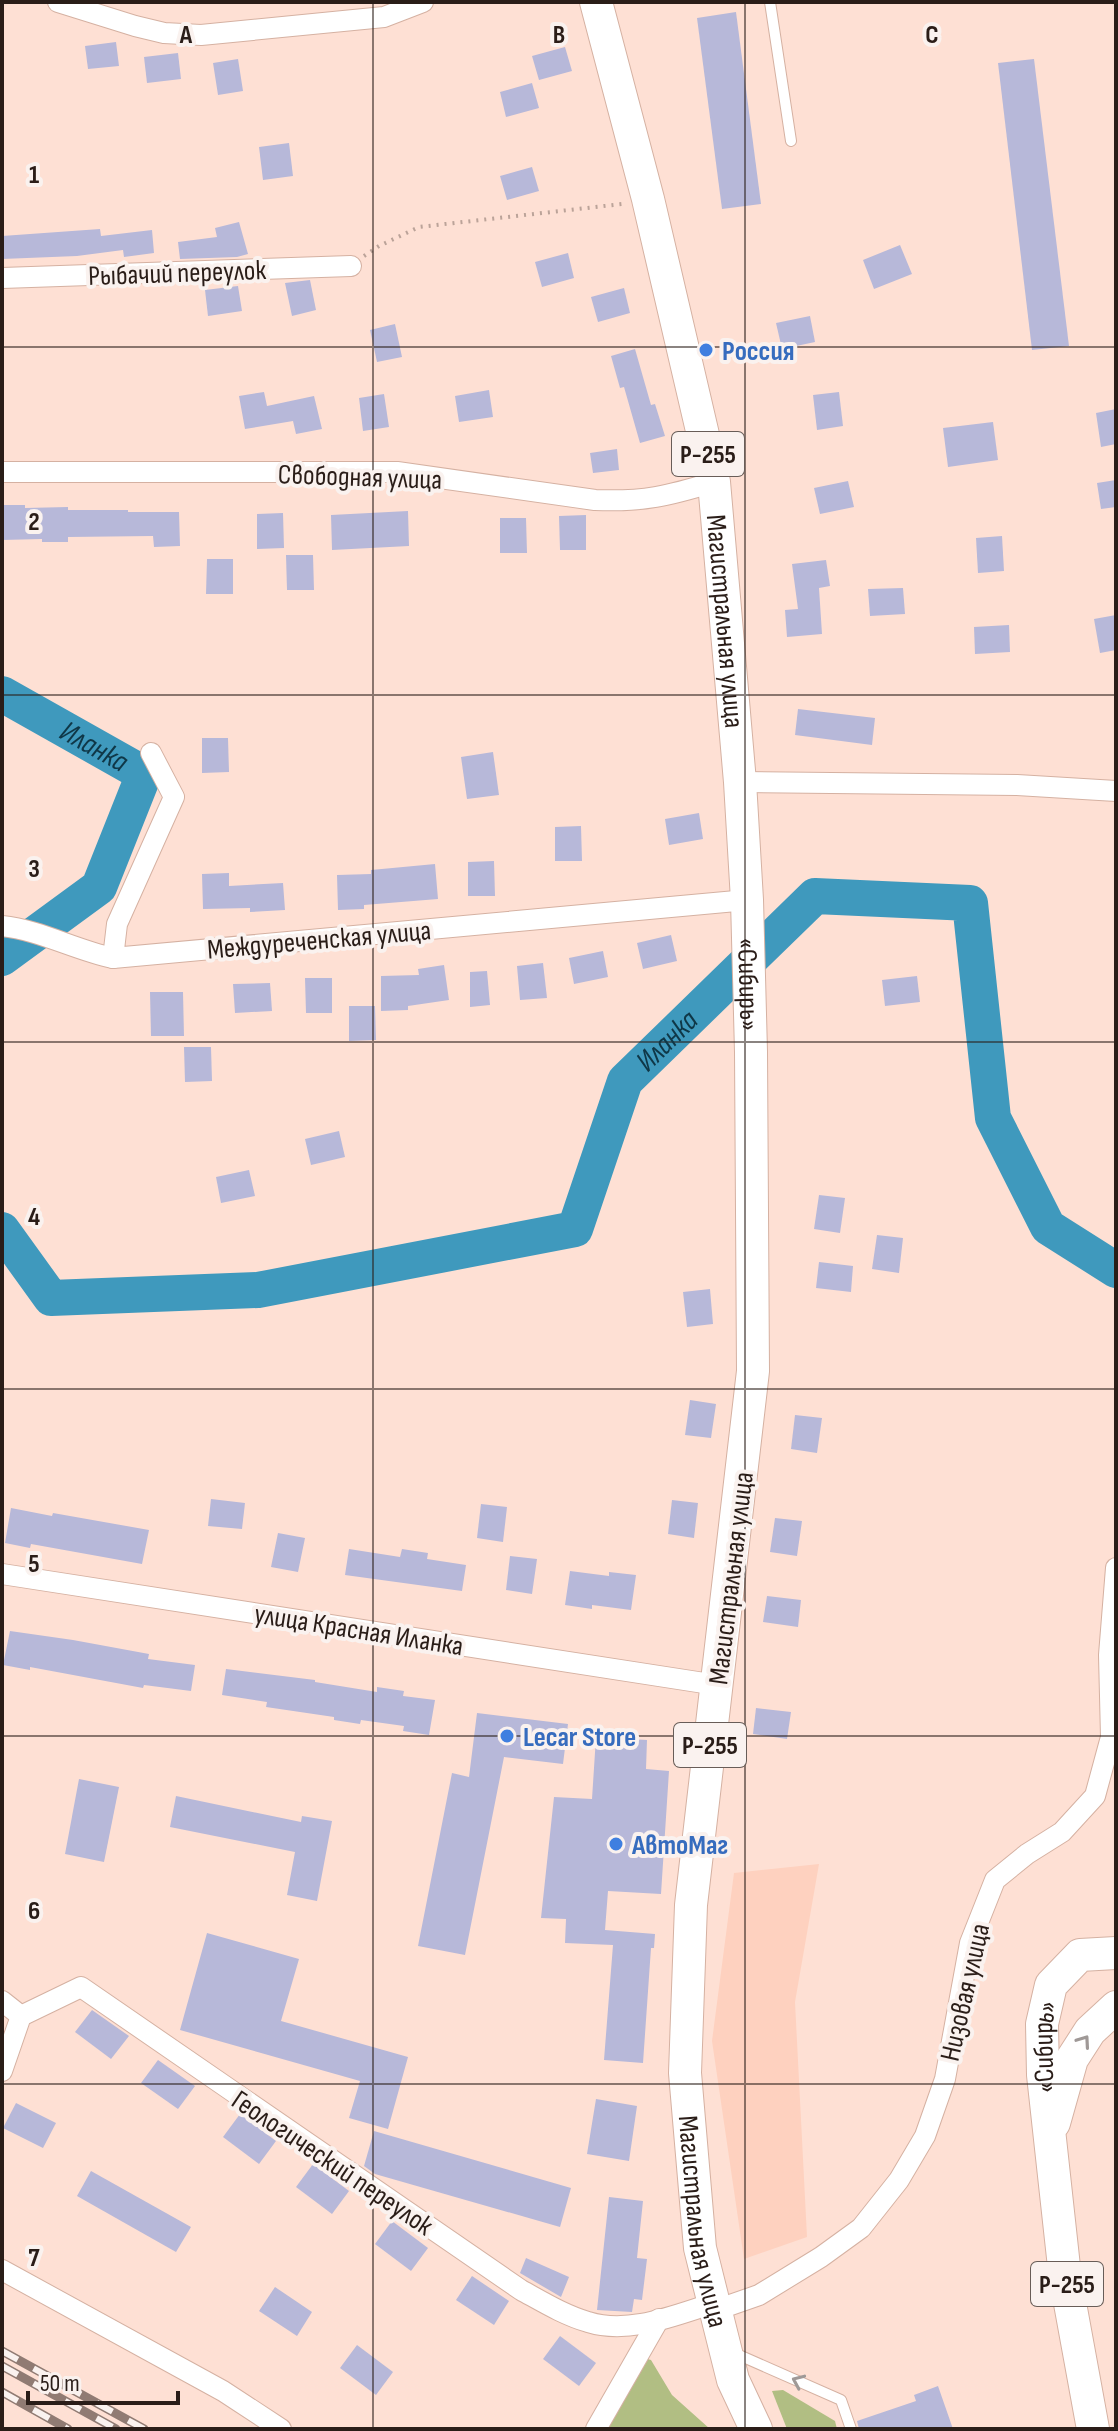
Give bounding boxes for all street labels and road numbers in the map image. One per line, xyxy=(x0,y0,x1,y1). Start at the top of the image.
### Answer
street label: Рыбачий переулок xyxy=(88,254,267,293)
road number: Р-255 xyxy=(672,432,744,476)
street label: Свободная улица xyxy=(277,458,443,497)
street label: Магистральная улица xyxy=(699,513,750,729)
street label: Междуреченская улица xyxy=(206,914,433,967)
street label: «Сибирь» xyxy=(730,937,765,1031)
street label: Магистральная улица xyxy=(702,1470,761,1686)
street label: улица Красная Иланка xyxy=(252,1598,466,1663)
road number: Р-255 xyxy=(674,1723,746,1767)
street label: Низовая улица xyxy=(934,1920,997,2064)
street label: «Сибирь» xyxy=(1027,1997,1065,2095)
street label: Геологический переулок xyxy=(225,2084,439,2243)
street label: Магистральная улица xyxy=(671,2114,734,2331)
road number: Р-255 xyxy=(1031,2262,1103,2306)

